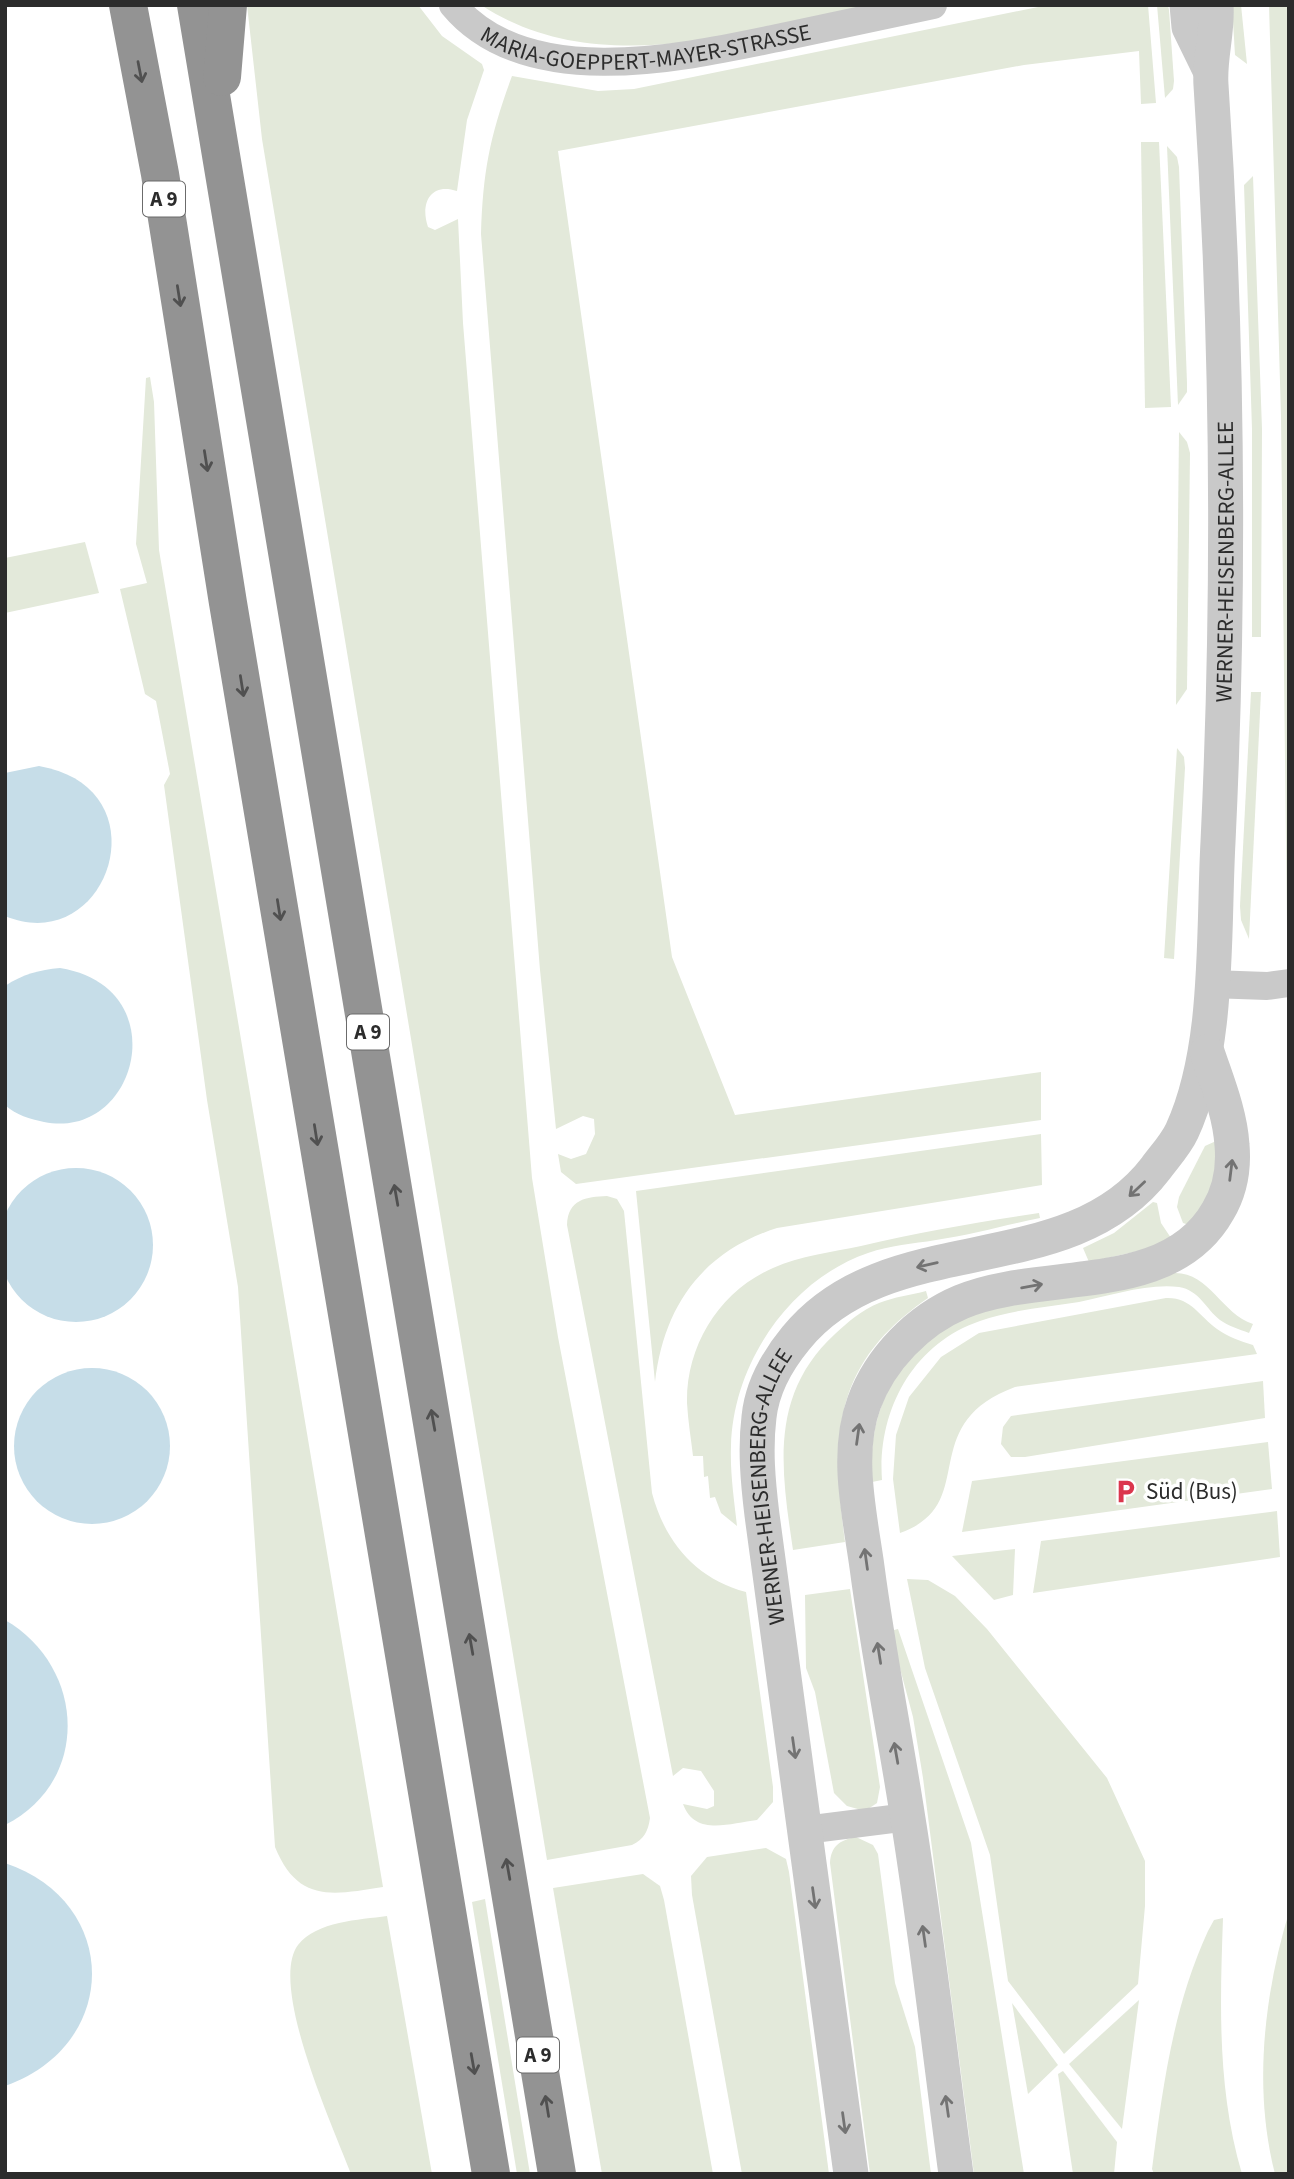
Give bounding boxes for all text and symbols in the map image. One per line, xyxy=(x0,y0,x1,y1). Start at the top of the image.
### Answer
street label: MARIA-GOEPPERT-MAYER-STRASSE xyxy=(481,9,817,43)
text: MARIA-GOEPPERT-MAYER-STRASSE xyxy=(474,15,814,78)
one-way arrow xyxy=(134,60,148,83)
road number: A 9 xyxy=(143,182,185,216)
one-way arrow xyxy=(173,285,186,307)
street label: WERNER-HEISENBERG-ALLEE xyxy=(1207,421,1242,703)
one-way arrow xyxy=(200,449,213,472)
one-way arrow xyxy=(236,674,249,697)
one-way arrow xyxy=(273,898,286,921)
road number: A 9 xyxy=(347,1014,389,1050)
one-way arrow xyxy=(310,1123,323,1146)
one-way arrow xyxy=(1224,1159,1237,1182)
one-way arrow xyxy=(1128,1181,1146,1197)
one-way arrow xyxy=(389,1184,402,1207)
one-way arrow xyxy=(916,1259,939,1273)
one-way arrow xyxy=(1020,1279,1042,1292)
street label: WERNER-HEISENBERG-ALLEE xyxy=(741,1341,800,1627)
one-way arrow xyxy=(426,1409,439,1432)
one-way arrow xyxy=(851,1423,864,1446)
place label: Süd (Bus) xyxy=(1146,1475,1238,1508)
parking icon: Süd (Bus) xyxy=(1112,1477,1140,1505)
one-way arrow xyxy=(859,1548,872,1571)
one-way arrow xyxy=(464,1633,477,1656)
one-way arrow xyxy=(872,1642,885,1665)
one-way arrow xyxy=(787,1736,800,1758)
one-way arrow xyxy=(889,1742,902,1765)
one-way arrow xyxy=(501,1858,514,1880)
one-way arrow xyxy=(808,1886,821,1908)
one-way arrow xyxy=(917,1925,930,1947)
road number: A 9 xyxy=(517,2038,559,2072)
one-way arrow xyxy=(467,2052,480,2075)
one-way arrow xyxy=(540,2095,553,2118)
one-way arrow xyxy=(941,2095,954,2118)
one-way arrow xyxy=(838,2111,851,2134)

